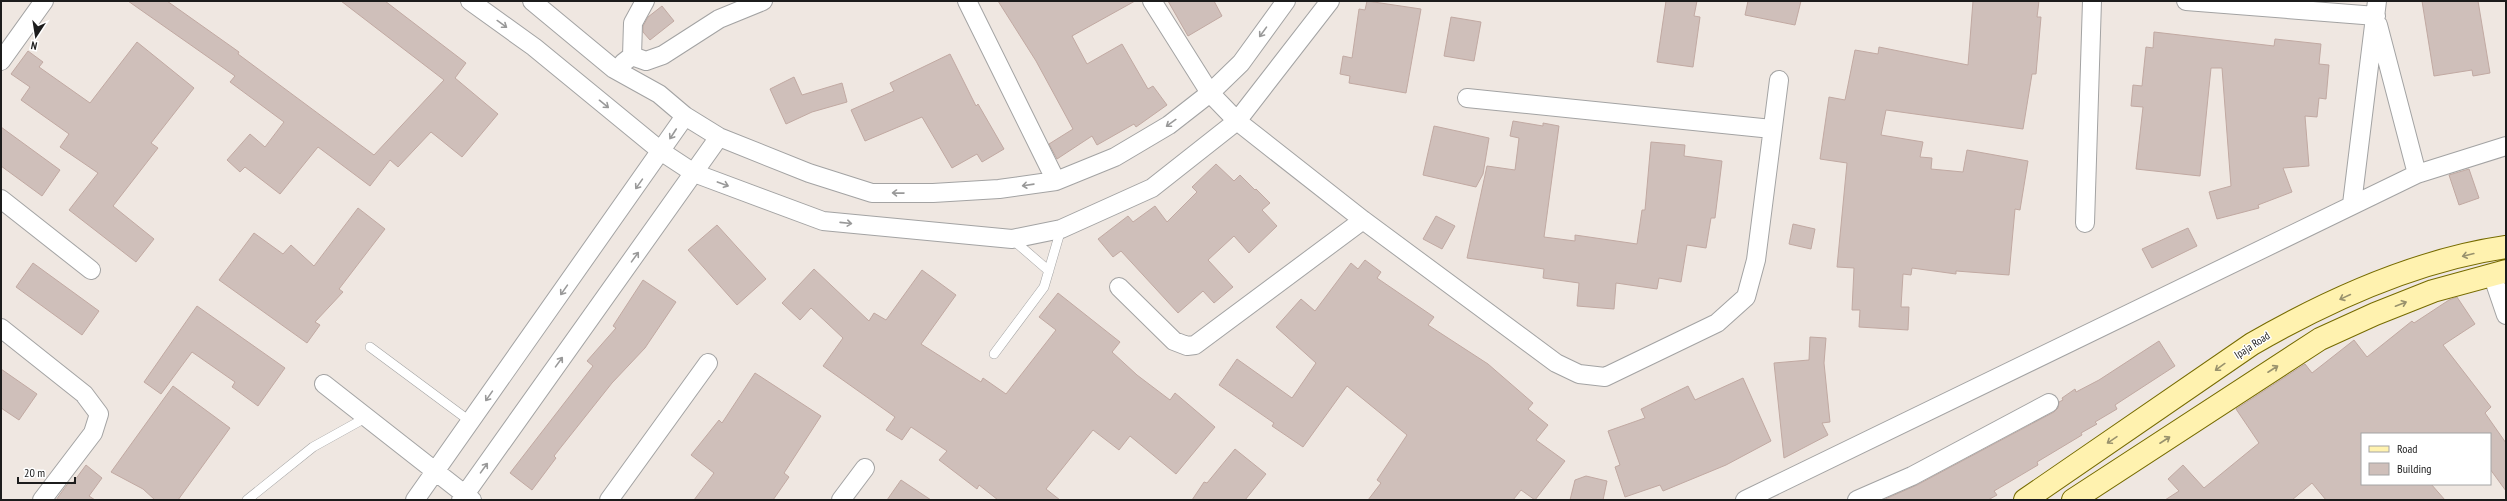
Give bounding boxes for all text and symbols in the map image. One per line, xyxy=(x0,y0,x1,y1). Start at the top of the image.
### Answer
north arrow xyxy=(16,16,56,56)
one-way arrow xyxy=(496,20,507,28)
one-way arrow xyxy=(1259,27,1267,38)
text: N xyxy=(30,38,38,53)
one-way arrow xyxy=(598,100,609,109)
one-way arrow xyxy=(1166,119,1177,127)
one-way arrow xyxy=(669,128,677,140)
one-way arrow xyxy=(635,178,643,189)
one-way arrow xyxy=(716,180,728,188)
one-way arrow xyxy=(1022,181,1035,189)
one-way arrow xyxy=(892,189,905,197)
one-way arrow xyxy=(839,220,852,227)
one-way arrow xyxy=(631,251,639,262)
one-way arrow xyxy=(2462,252,2475,260)
one-way arrow xyxy=(560,284,568,295)
one-way arrow xyxy=(2339,294,2351,301)
one-way arrow xyxy=(2394,299,2406,307)
street label: Ipaja Road xyxy=(2232,328,2273,362)
one-way arrow xyxy=(555,357,563,368)
one-way arrow xyxy=(2214,363,2225,371)
one-way arrow xyxy=(2268,365,2279,374)
one-way arrow xyxy=(485,390,493,401)
legend xyxy=(2361,433,2491,485)
one-way arrow xyxy=(2107,436,2118,444)
one-way arrow xyxy=(2159,436,2170,445)
text: Road xyxy=(2397,441,2417,456)
scale bar xyxy=(18,459,75,485)
text: Building xyxy=(2397,461,2432,476)
one-way arrow xyxy=(480,463,488,474)
text: 20 m xyxy=(24,465,45,480)

